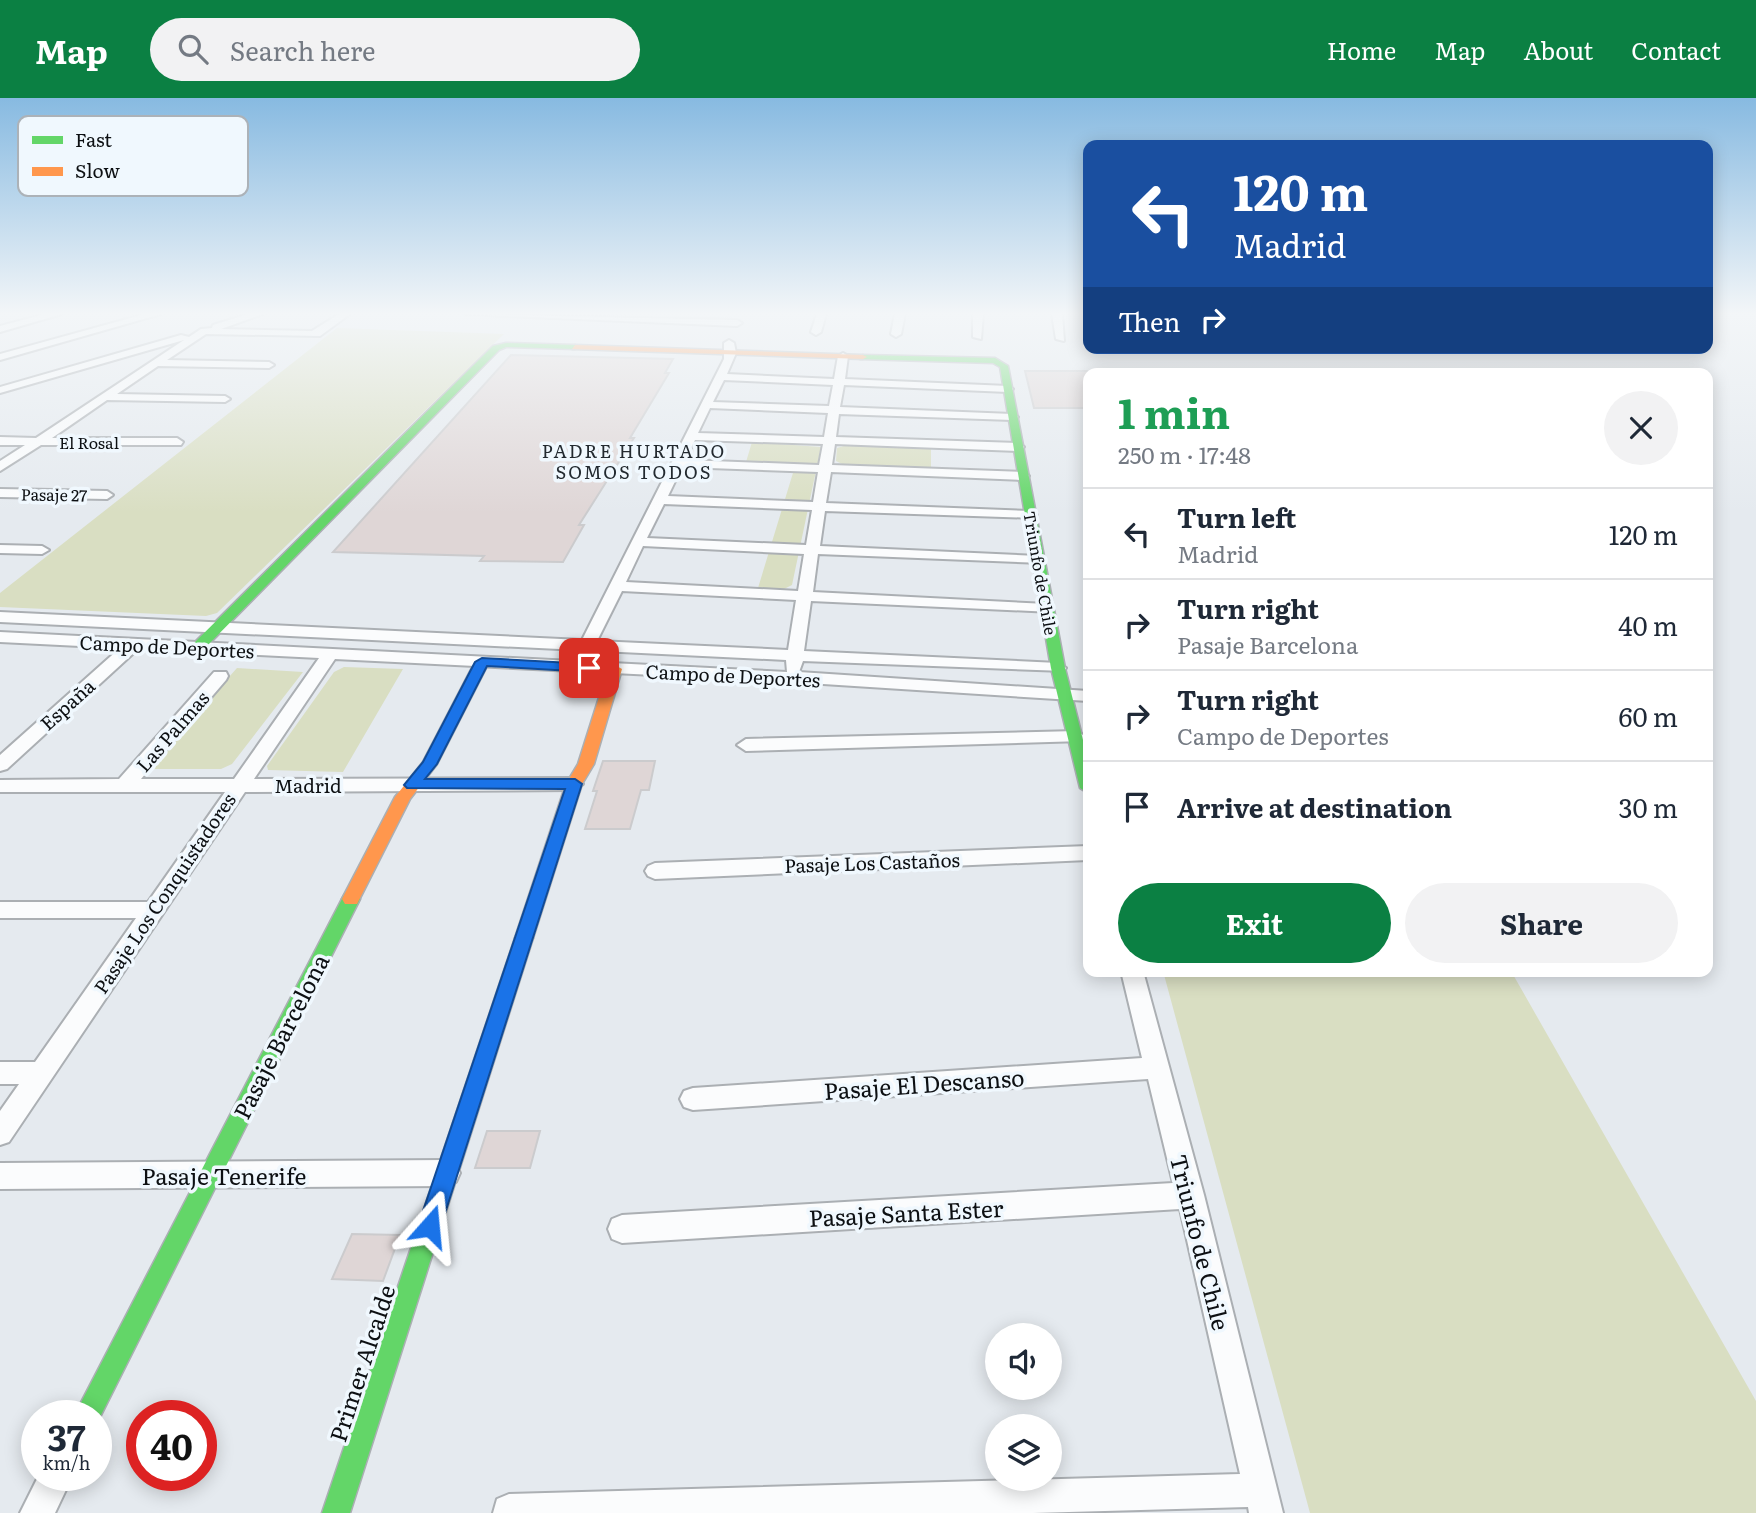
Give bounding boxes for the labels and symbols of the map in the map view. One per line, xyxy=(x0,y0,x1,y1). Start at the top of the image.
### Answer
legend xyxy=(18,116,248,196)
text: Fast xyxy=(75,125,112,153)
text: Slow xyxy=(75,156,120,184)
street label: El Rosal xyxy=(59,430,119,454)
district label: PADRE HURTADO SOMOS TODOS xyxy=(542,437,726,485)
street label: Pasaje 27 xyxy=(21,481,87,507)
street label: Triunfo de Chile xyxy=(1018,509,1064,637)
street label: Campo de Deportes xyxy=(79,627,255,665)
pin xyxy=(559,638,619,698)
street label: Campo de Deportes xyxy=(645,656,821,694)
street label: España xyxy=(33,671,101,736)
street label: Las Palmas xyxy=(129,684,215,778)
street label: Madrid xyxy=(274,771,342,799)
street label: Pasaje Los Conquistadores xyxy=(86,787,242,999)
street label: Pasaje Los Castaños xyxy=(784,845,961,879)
street label: Pasaje Barcelona xyxy=(224,947,337,1125)
street label: Pasaje El Descanso xyxy=(823,1059,1025,1107)
street label: Triunfo de Chile xyxy=(1163,1151,1239,1334)
street label: Pasaje Tenerife xyxy=(141,1158,307,1192)
position arrow xyxy=(393,1189,467,1263)
street label: Pasaje Santa Ester xyxy=(808,1190,1004,1234)
street label: Primer Alcalde xyxy=(320,1280,402,1446)
speed limit sign: 40 xyxy=(126,1400,217,1491)

